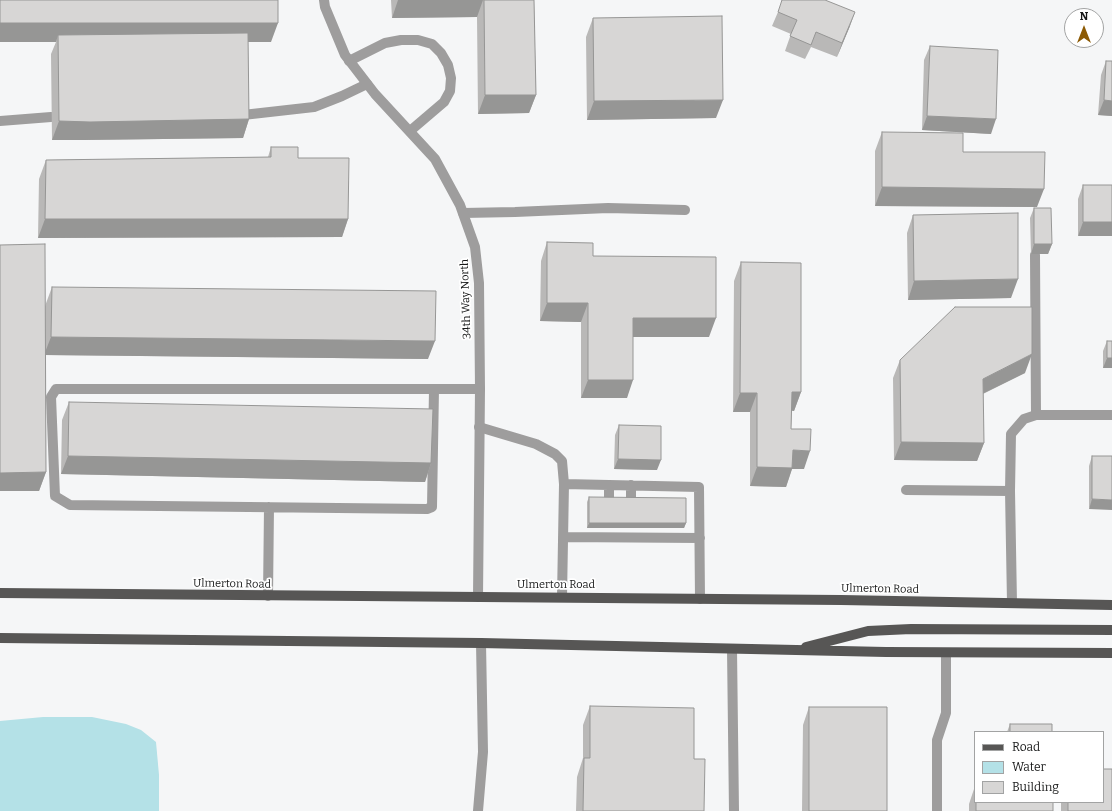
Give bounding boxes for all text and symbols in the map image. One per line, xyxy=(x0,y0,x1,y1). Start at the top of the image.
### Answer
north arrow xyxy=(1064,8,1104,48)
text: N xyxy=(1080,10,1088,23)
street label: 34th Way North xyxy=(458,259,474,339)
street label: Ulmerton Road xyxy=(193,577,271,591)
street label: Ulmerton Road xyxy=(517,578,595,592)
street label: Ulmerton Road xyxy=(841,582,919,596)
legend xyxy=(974,731,1104,803)
text: Road xyxy=(1012,740,1040,754)
text: Water xyxy=(1012,760,1046,774)
text: Building xyxy=(1012,780,1059,794)

